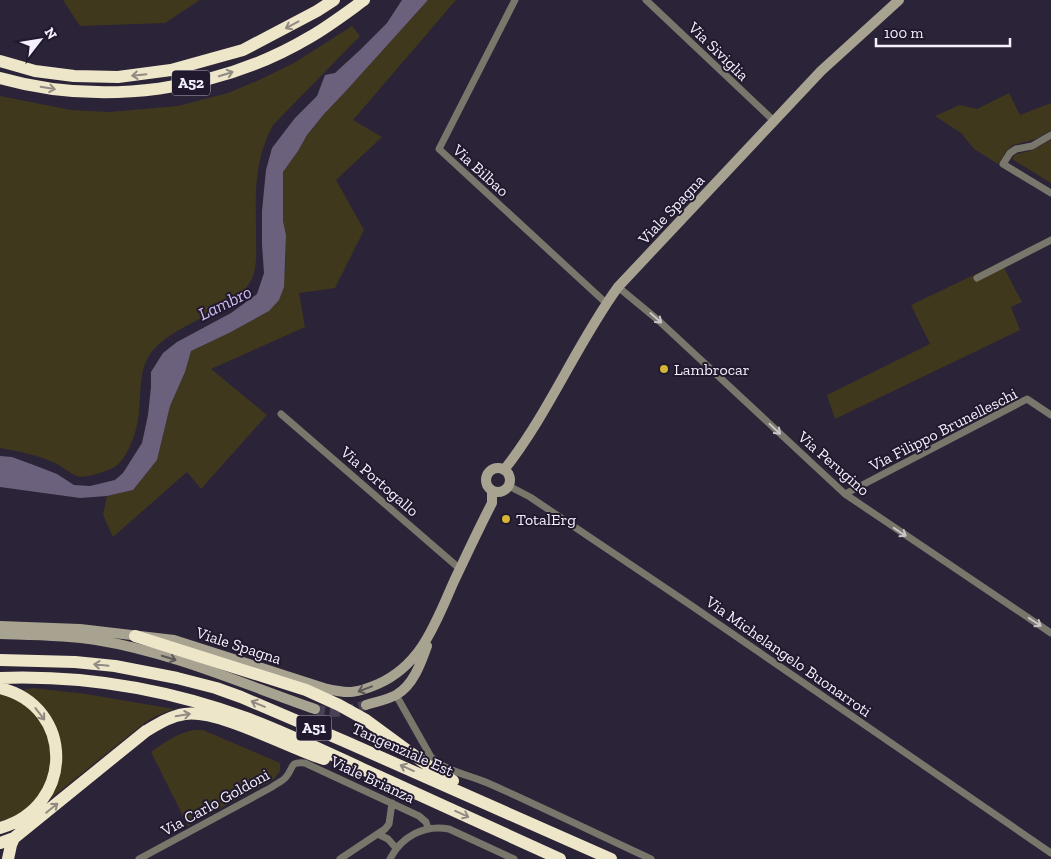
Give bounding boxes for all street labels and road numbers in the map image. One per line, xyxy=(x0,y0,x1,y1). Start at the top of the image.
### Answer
street label: Via Siviglia xyxy=(684,17,753,85)
road number: A52 xyxy=(172,70,210,96)
street label: Via Bilbao xyxy=(448,140,513,200)
street label: Viale Spagna xyxy=(634,170,709,249)
street label: Via Filippo Brunelleschi xyxy=(865,384,1021,475)
street label: Via Perugino xyxy=(793,427,873,500)
street label: Via Portogallo xyxy=(336,442,423,520)
street label: Via Michelangelo Buonarroti xyxy=(701,591,876,721)
street label: Viale Spagna xyxy=(193,622,284,668)
road number: A51 xyxy=(296,716,332,740)
street label: Tangenziale Est xyxy=(349,719,457,780)
street label: Viale Brianza xyxy=(327,751,418,807)
street label: Via Carlo Goldoni xyxy=(157,765,273,841)

